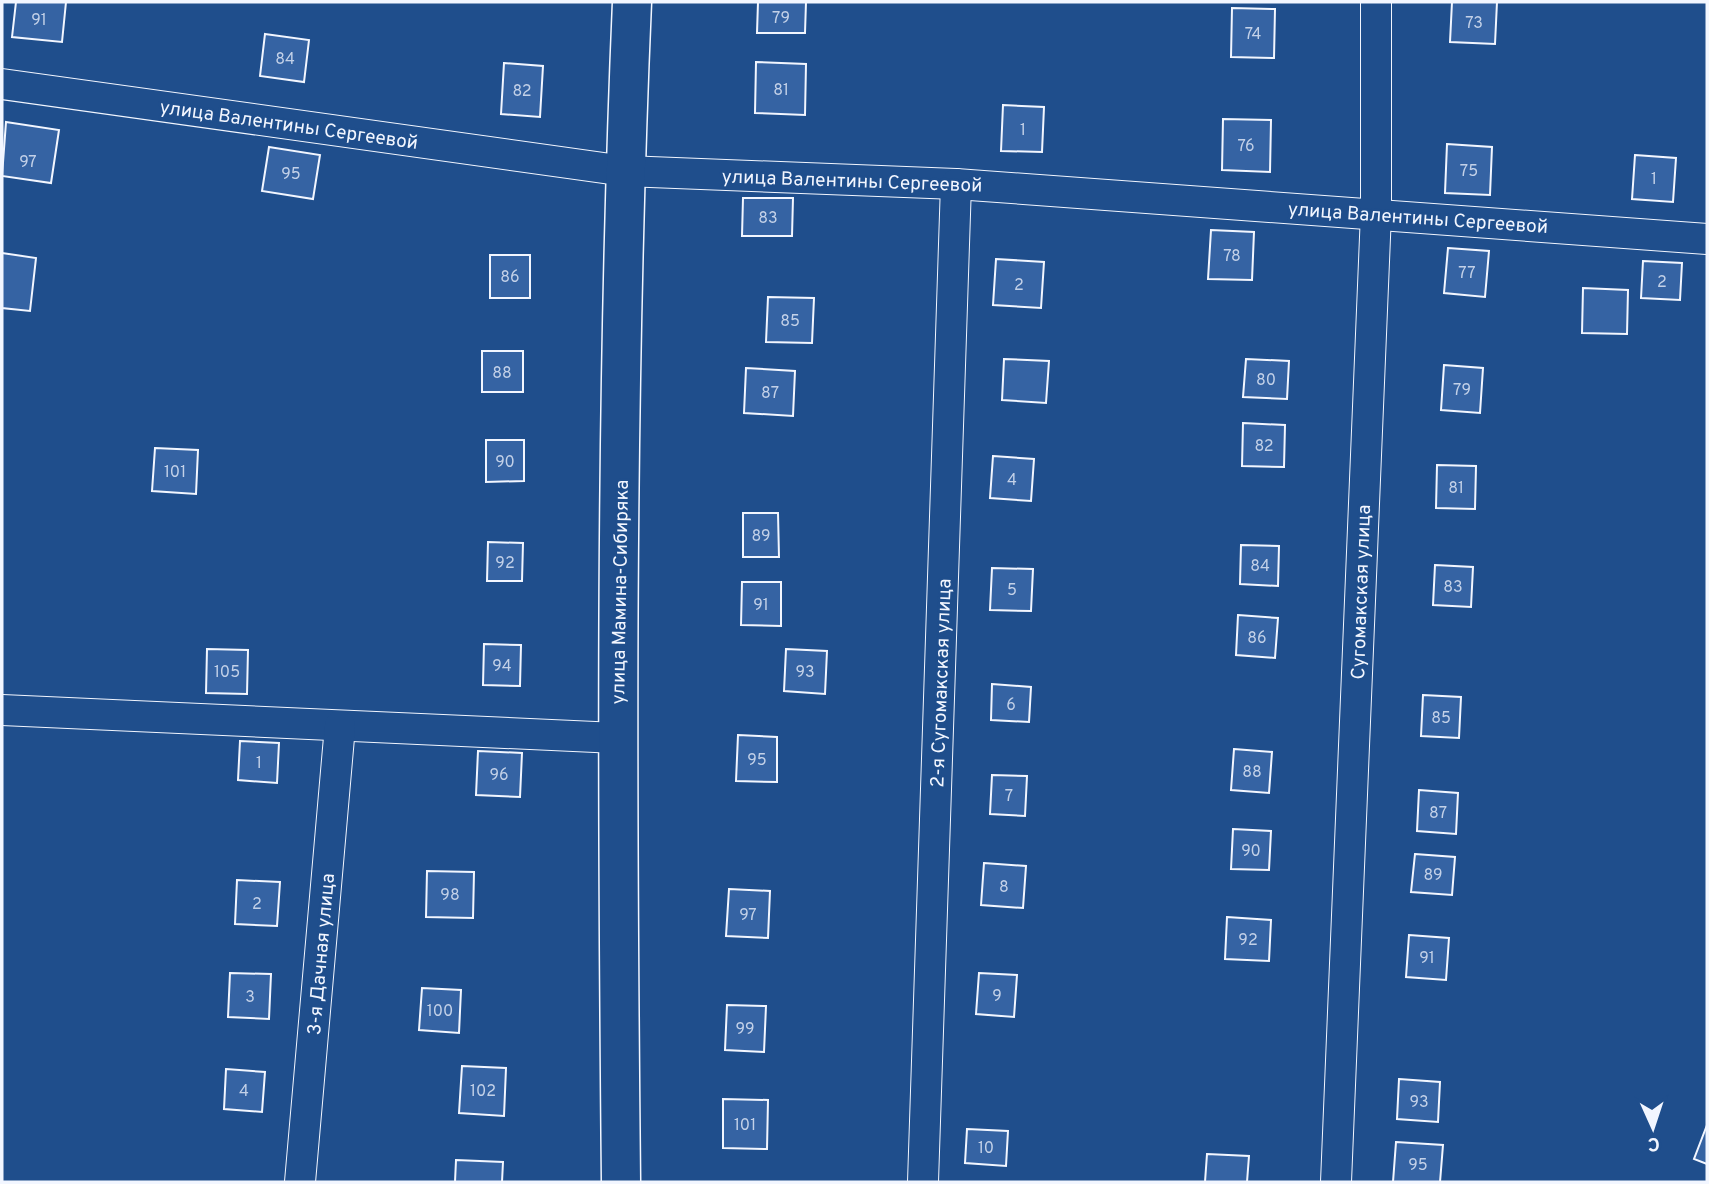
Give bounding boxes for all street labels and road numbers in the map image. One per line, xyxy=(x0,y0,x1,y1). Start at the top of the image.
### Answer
street label: улица Валентины Сергеевой xyxy=(158,96,420,156)
street label: улица Валентины Сергеевой xyxy=(721,165,983,199)
street label: улица Валентины Сергеевой xyxy=(1287,198,1549,240)
street label: улица Мамина-Сибиряка xyxy=(607,479,635,705)
street label: Сугомакская улица xyxy=(1347,504,1377,680)
street label: 2-я Сугомакская улица xyxy=(926,578,958,788)
street label: 3-я Дачная улица xyxy=(303,872,341,1036)

